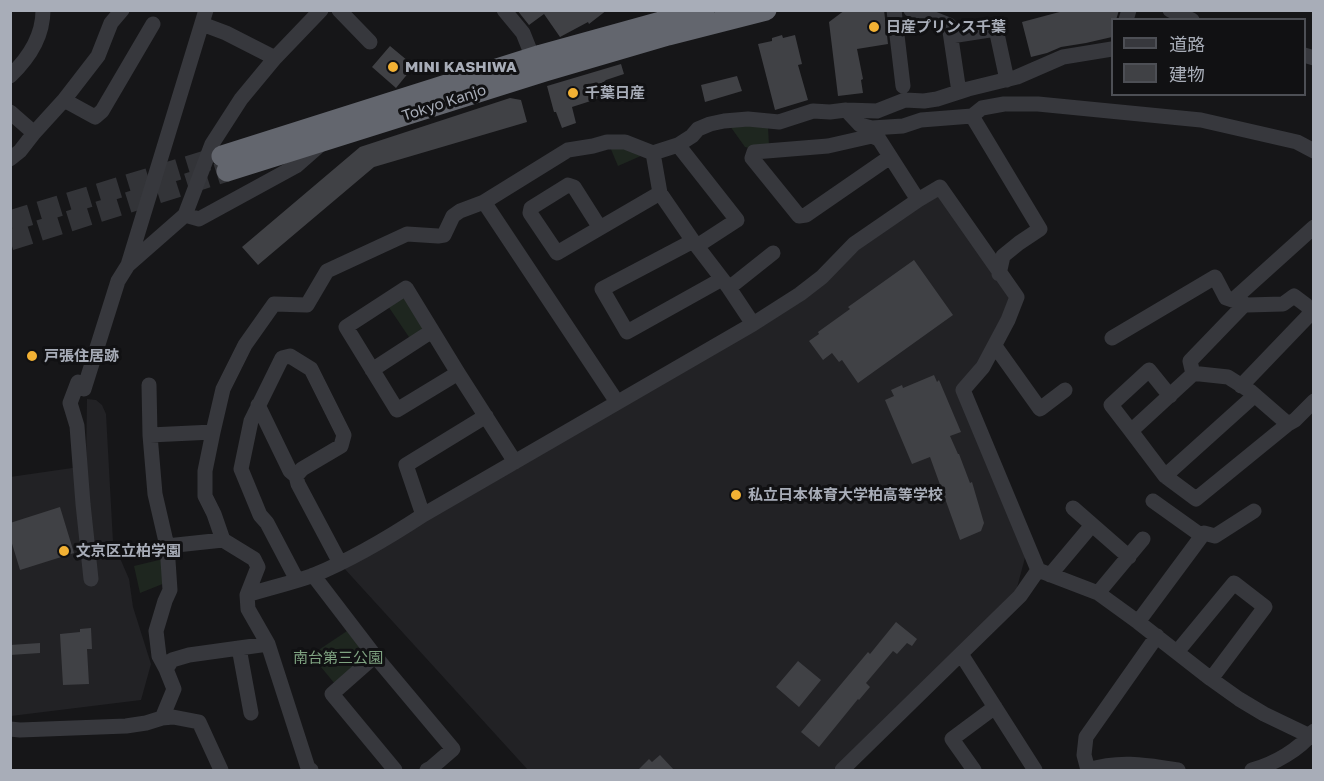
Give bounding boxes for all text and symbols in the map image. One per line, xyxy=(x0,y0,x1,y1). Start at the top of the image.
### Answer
place label: 日産プリンス千葉 xyxy=(886,18,1006,36)
legend xyxy=(1111,18,1306,96)
marker: 日産プリンス千葉 xyxy=(867,20,881,34)
text: 道路 xyxy=(1169,33,1205,55)
place label: MINI KASHIWA xyxy=(405,58,517,76)
marker: MINI KASHIWA xyxy=(386,60,400,74)
text: 建物 xyxy=(1169,63,1205,85)
street label: Tokyo Kanjo xyxy=(400,81,488,125)
place label: 千葉日産 xyxy=(585,84,645,102)
marker: 千葉日産 xyxy=(566,86,580,100)
place label: 戸張住居跡 xyxy=(44,347,119,365)
marker: 戸張住居跡 xyxy=(25,349,39,363)
place label: 私立日本体育大学柏高等学校 xyxy=(748,486,943,504)
marker: 私立日本体育大学柏高等学校 xyxy=(729,488,743,502)
place label: 文京区立柏学園 xyxy=(76,542,181,560)
marker: 文京区立柏学園 xyxy=(57,544,71,558)
park label: 南台第三公園 xyxy=(293,649,383,667)

